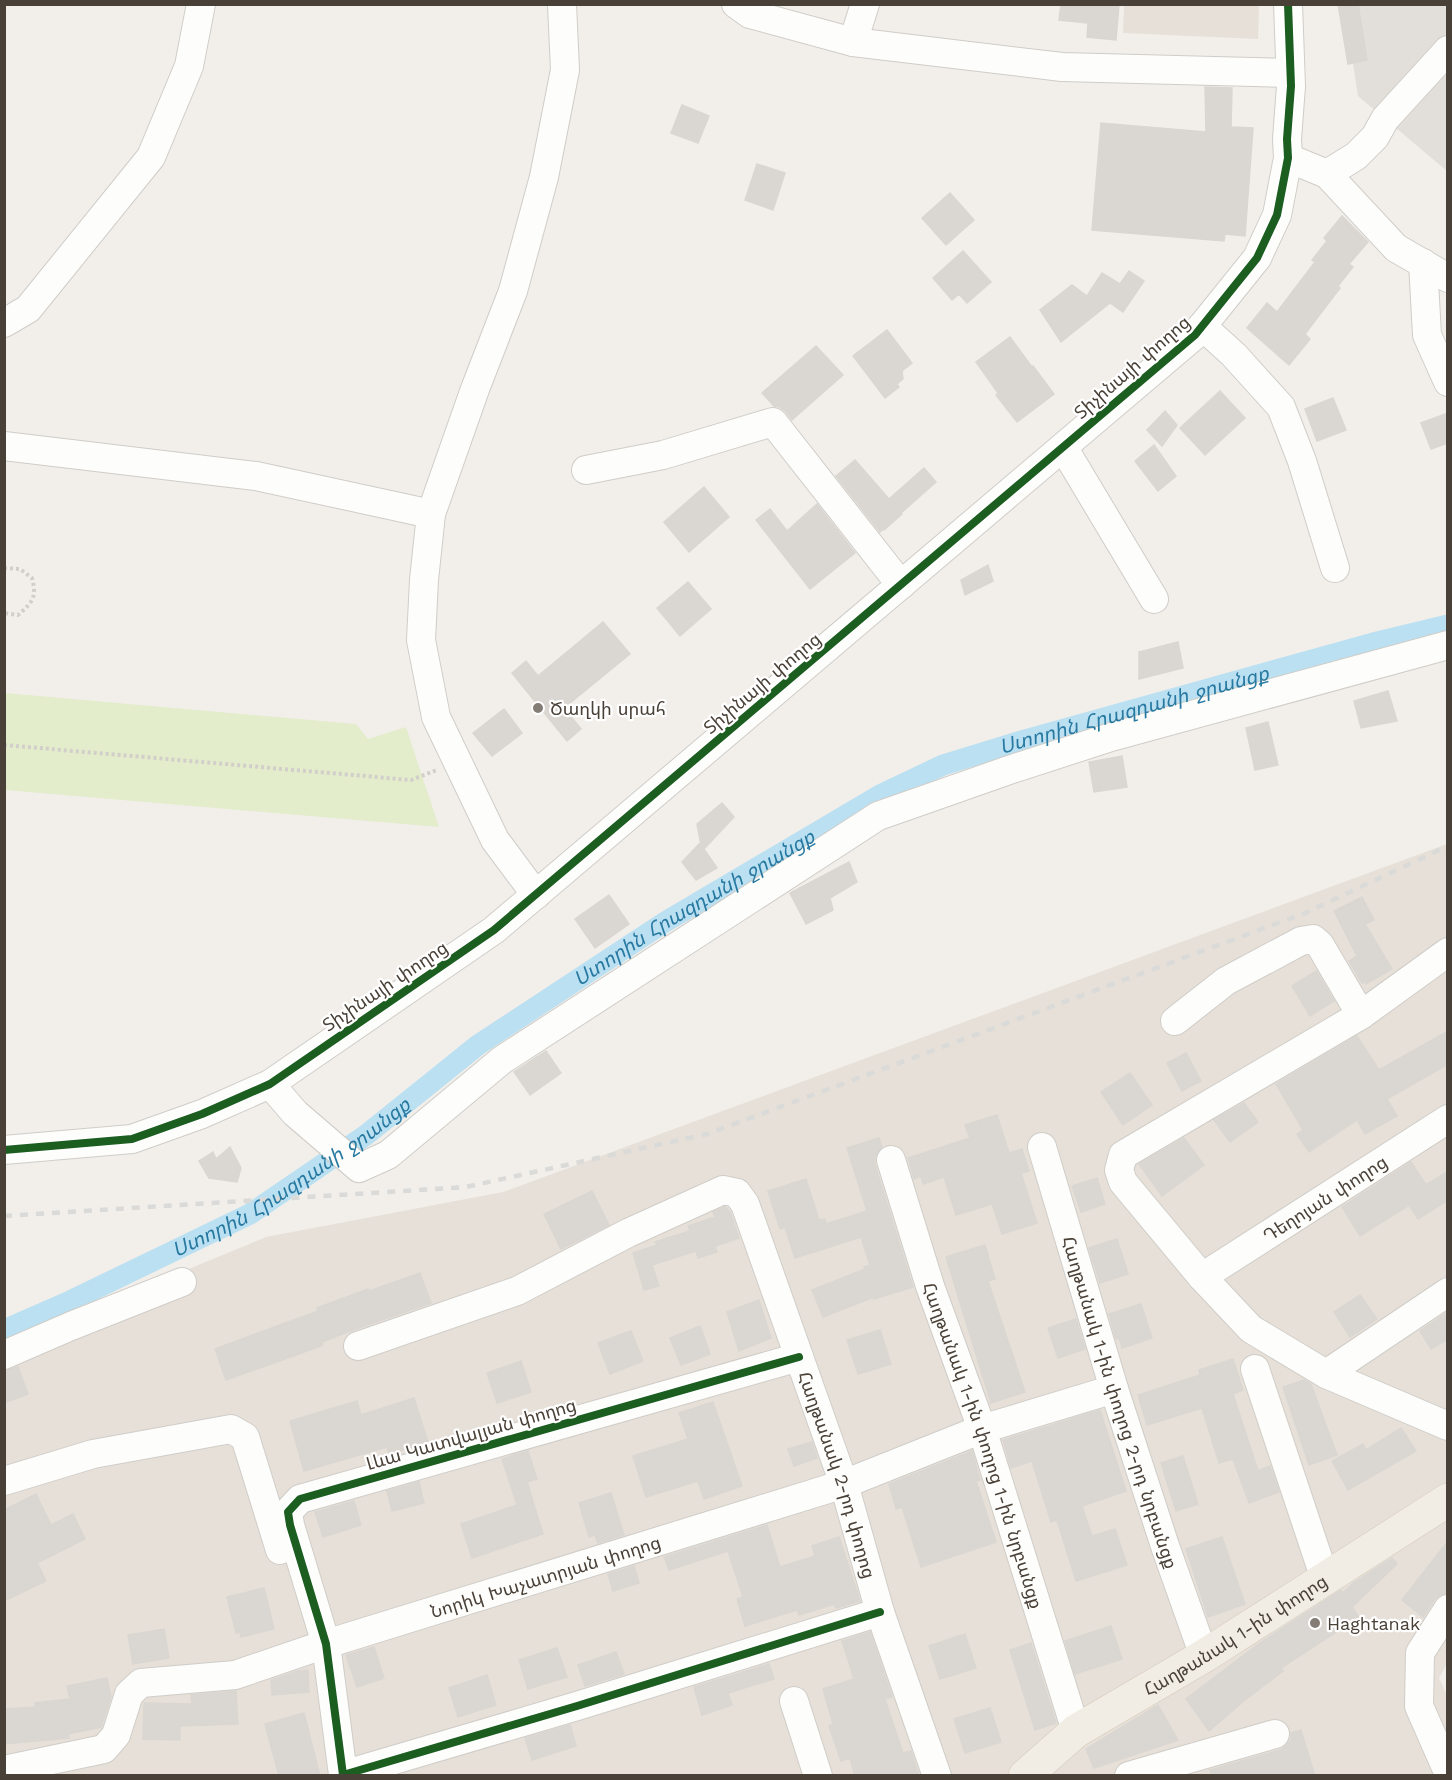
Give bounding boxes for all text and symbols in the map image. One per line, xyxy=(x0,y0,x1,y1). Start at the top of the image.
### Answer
street label: Տիչինայի փողոց xyxy=(1070,311,1194,423)
street label: Տիչինայի փողոց xyxy=(699,628,825,738)
water label: Ստորին Հրազդանի ջրանցք xyxy=(996,660,1272,759)
place label: Ծաղկի սրահ xyxy=(550,698,666,719)
marker: Ծաղկի սրահ xyxy=(531,701,545,715)
water label: Ստորին Հրազդանի ջրանցք xyxy=(569,824,820,991)
street label: Տիչինայի փողոց xyxy=(318,936,452,1036)
water label: Ստորին Հրազդանի ջրանցք xyxy=(168,1092,416,1262)
street label: Դեղոյան փողոց xyxy=(1259,1151,1391,1246)
street label: Հաղթանակ 1-ին փողոց 2-րդ նրբանցք xyxy=(1059,1234,1183,1571)
street label: Հաղթանակ 1-ին փողոց 1-ին նրբանցք xyxy=(919,1279,1048,1611)
street label: Հաղթանակ 2-րդ փողոց xyxy=(794,1368,881,1581)
street label: Լևա Կատվալյան փողոց xyxy=(363,1394,579,1474)
street label: Նորիկ Խաչատրյան փողոց xyxy=(428,1531,663,1622)
street label: Հաղթանակ 1-ին փողոց xyxy=(1140,1570,1331,1700)
place label: Haghtanak xyxy=(1327,1613,1420,1634)
marker: Haghtanak xyxy=(1308,1616,1322,1630)

